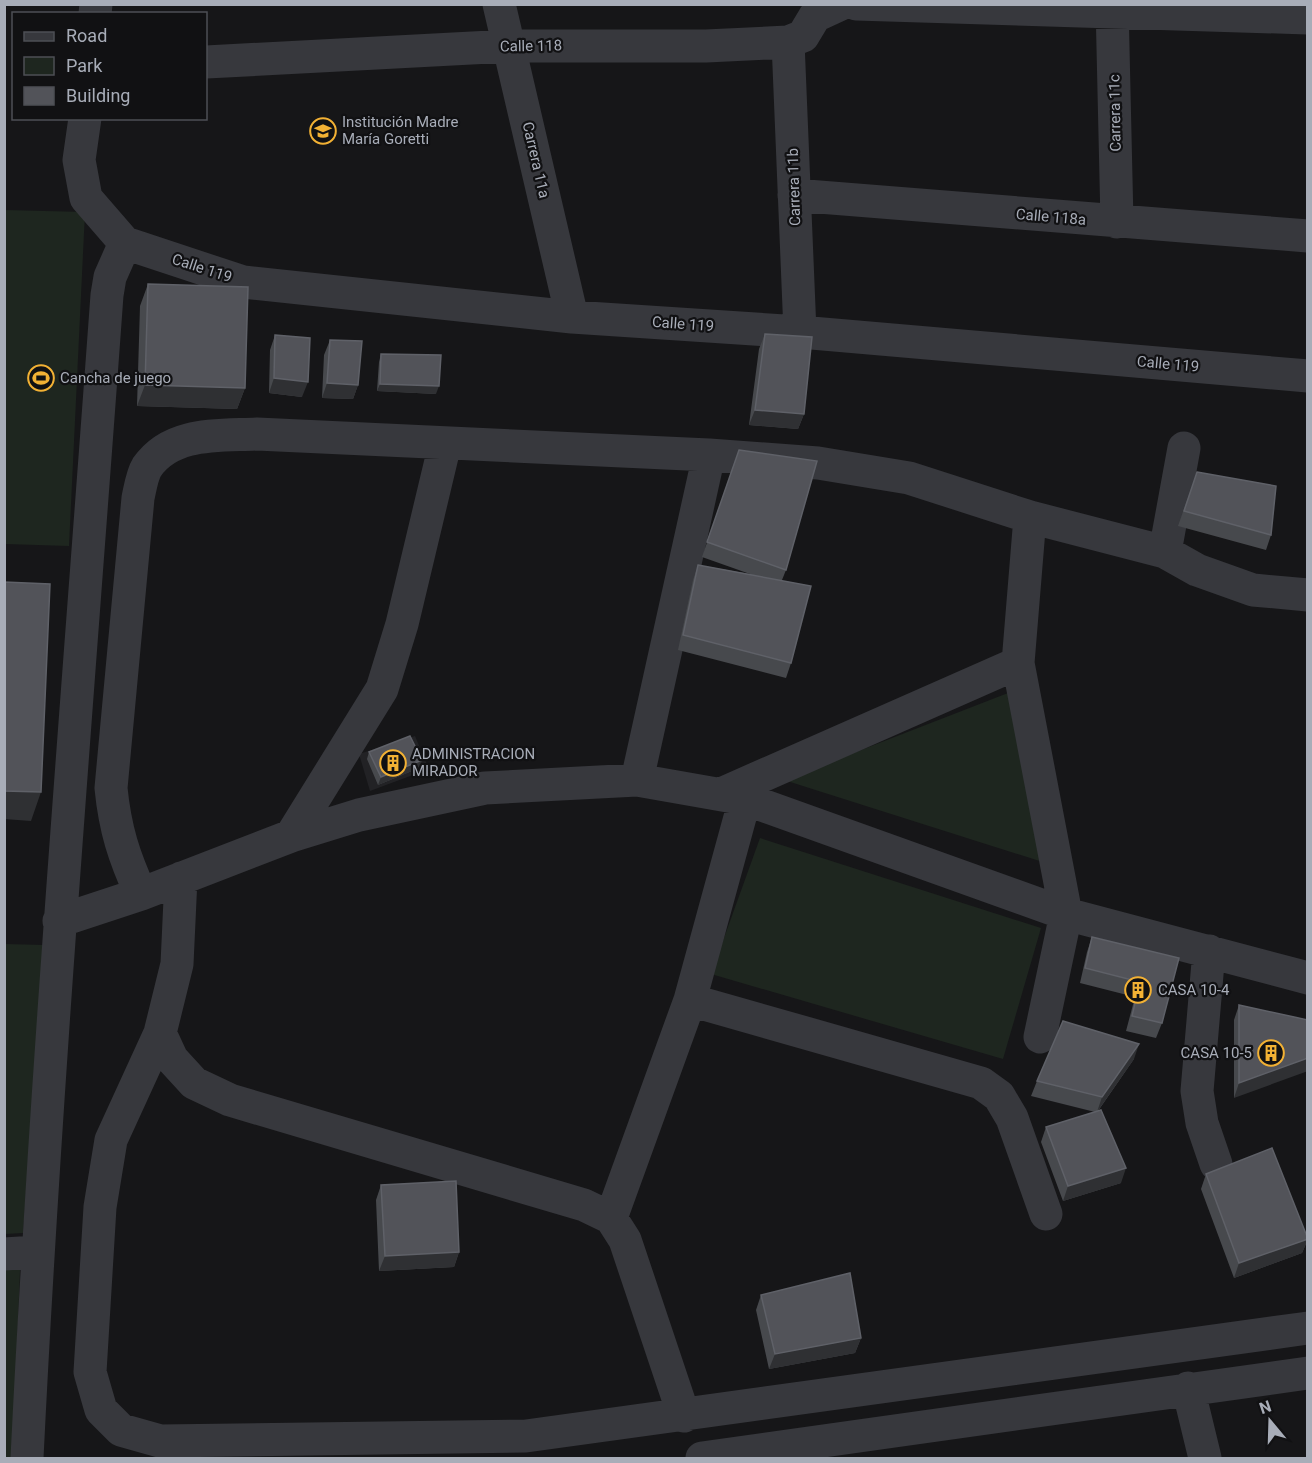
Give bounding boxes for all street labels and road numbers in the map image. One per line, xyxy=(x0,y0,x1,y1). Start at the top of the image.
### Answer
street label: Calle 118 xyxy=(500,36,562,56)
street label: Carrera 11c xyxy=(1105,74,1125,152)
street label: Carrera 11a xyxy=(519,120,553,200)
street label: Carrera 11b xyxy=(784,148,804,226)
street label: Calle 118a xyxy=(1015,205,1087,229)
street label: Calle 119 xyxy=(170,250,234,286)
street label: Calle 119 xyxy=(651,313,715,335)
street label: Calle 119 xyxy=(1136,352,1200,376)

